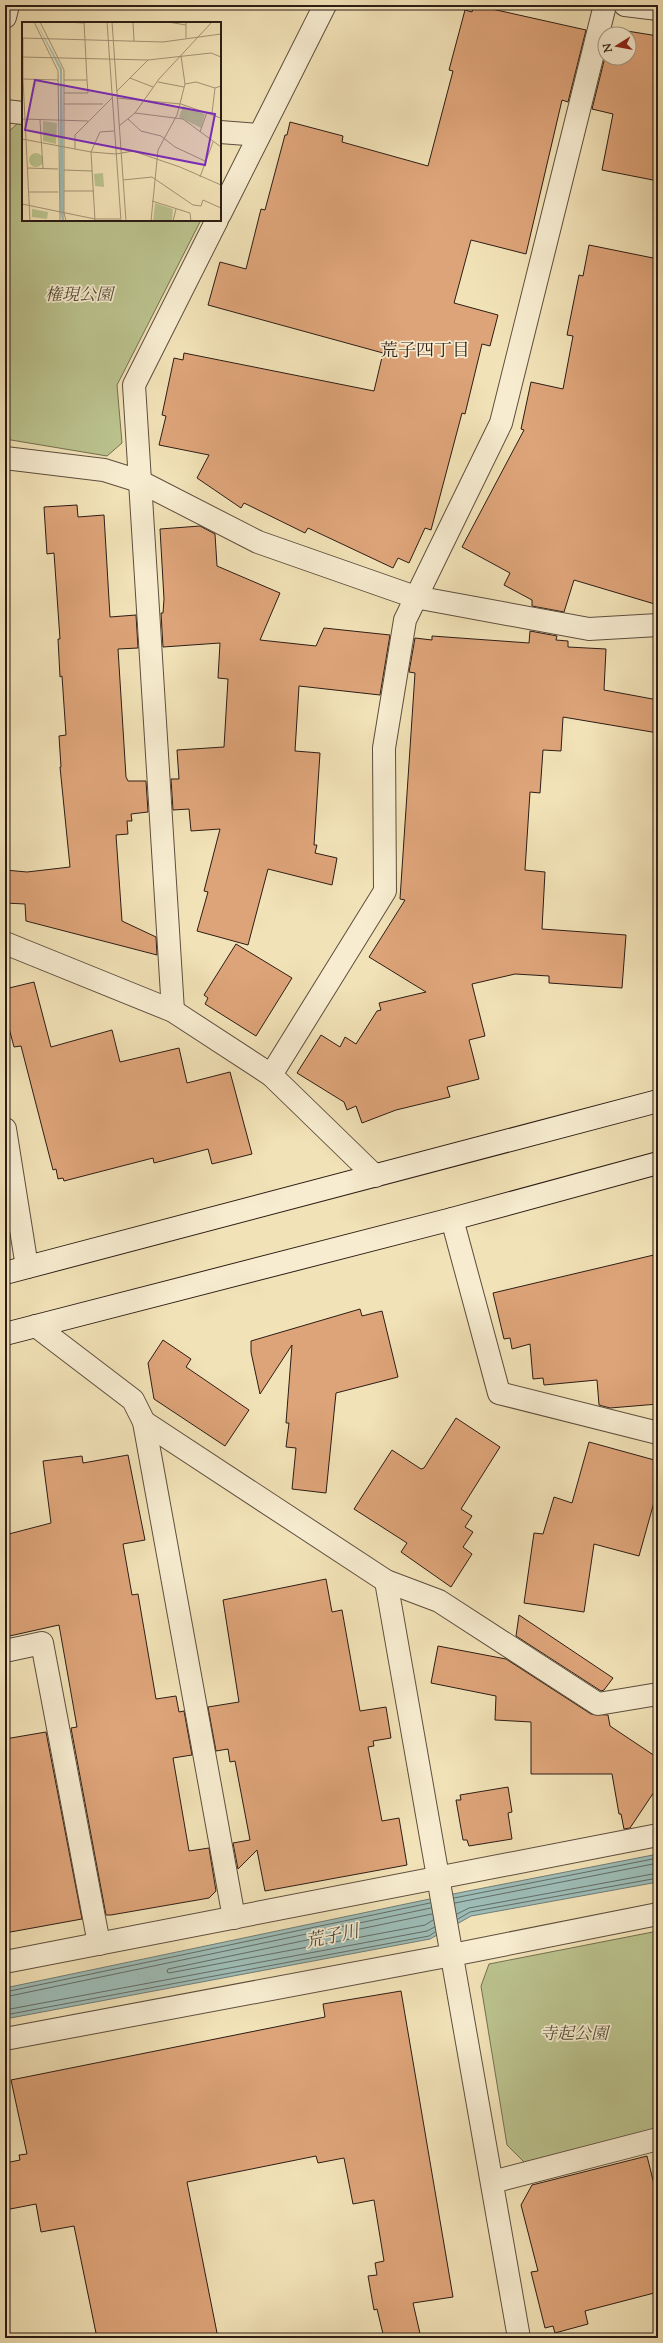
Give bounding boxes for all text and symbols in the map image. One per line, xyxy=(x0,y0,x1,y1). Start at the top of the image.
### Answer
inset map xyxy=(22,22,221,221)
north arrow xyxy=(597,26,637,66)
text: N xyxy=(599,42,617,55)
park label: 権現公園 xyxy=(45,284,116,308)
district label: 荒子四丁目 xyxy=(380,339,470,365)
water label: 荒子川 xyxy=(303,1919,363,1956)
park label: 寺起公園 xyxy=(540,2023,611,2047)

